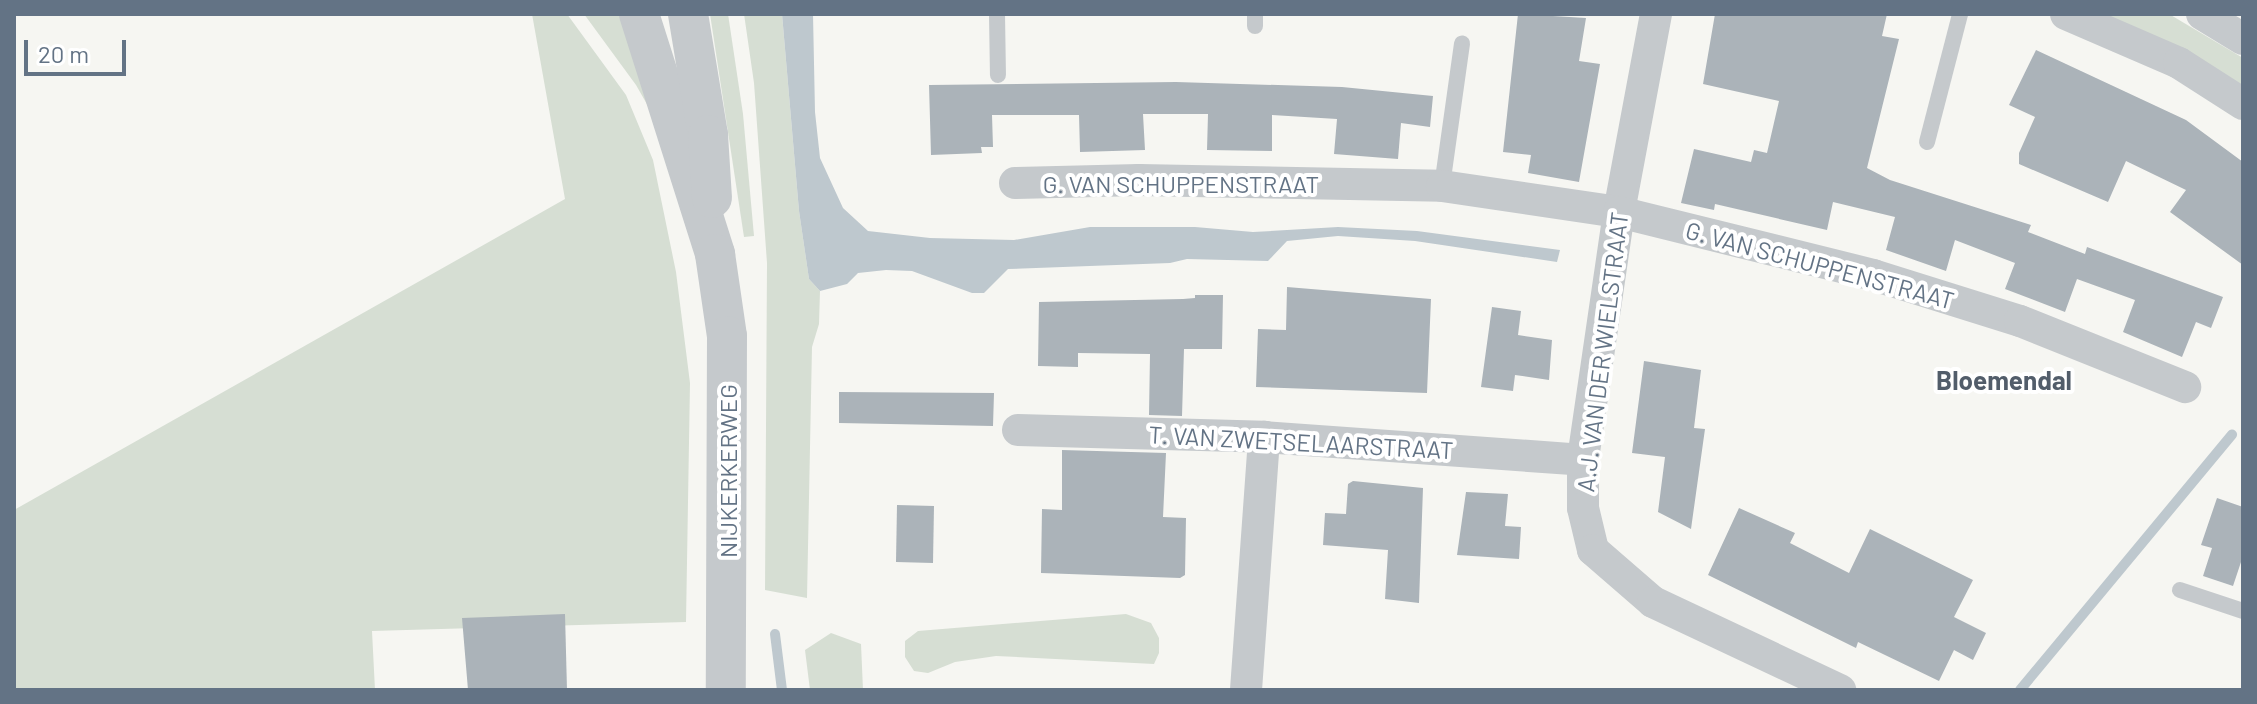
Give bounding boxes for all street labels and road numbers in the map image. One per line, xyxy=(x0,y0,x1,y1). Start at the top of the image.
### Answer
street label: G. VAN SCHUPPENSTRAAT xyxy=(1043,170,1319,198)
street label: A.J. VAN DER WIELSTRAAT xyxy=(1571,210,1633,494)
street label: G. VAN SCHUPPENSTRAAT xyxy=(1683,215,1957,315)
street label: NIJKERKERWEG xyxy=(714,384,742,558)
street label: T. VAN ZWETSELAARSTRAAT xyxy=(1148,420,1454,464)

